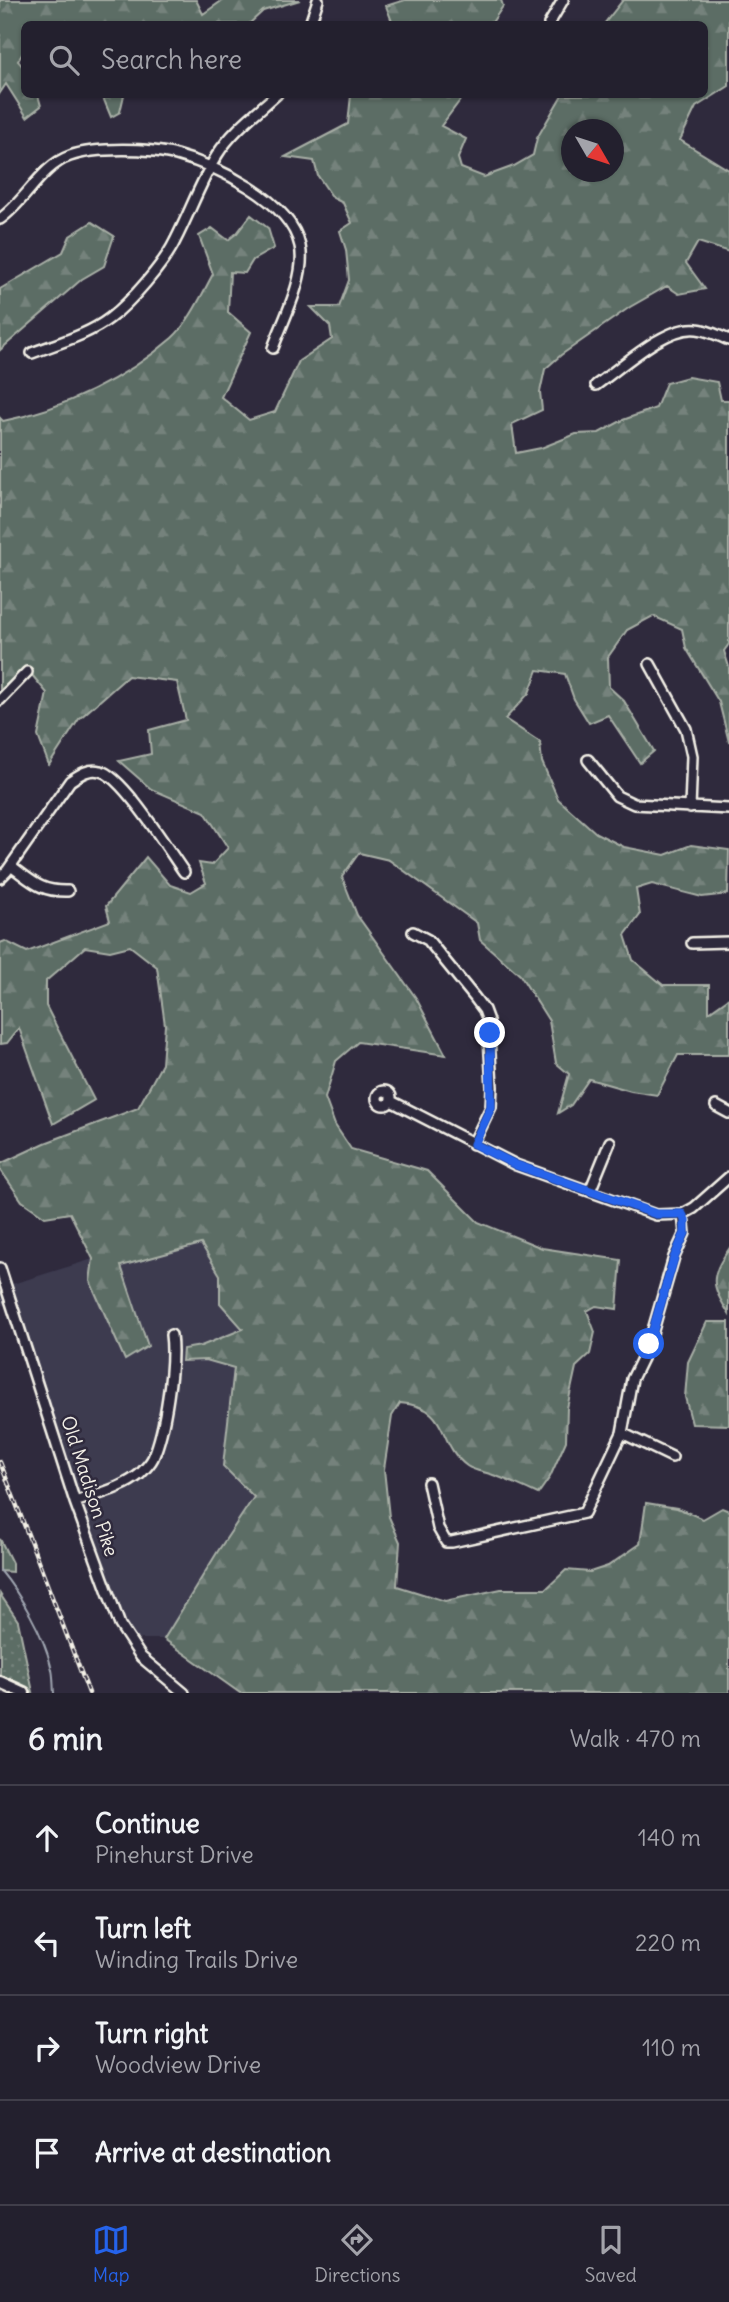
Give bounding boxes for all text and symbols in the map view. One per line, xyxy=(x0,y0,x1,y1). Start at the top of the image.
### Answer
search box xyxy=(21,21,708,98)
icon: search xyxy=(45,41,83,79)
text: Search here xyxy=(101,43,242,76)
north arrow xyxy=(561,119,624,182)
route end xyxy=(474,1017,505,1048)
route start xyxy=(633,1328,664,1359)
street label: Old Madison Pike xyxy=(56,1413,124,1559)
text: 6 min xyxy=(28,1720,103,1758)
text: Walk · 470 m xyxy=(570,1724,701,1753)
text: Continue xyxy=(95,1807,200,1840)
icon: ahead xyxy=(28,1819,66,1857)
text: 140 m xyxy=(638,1823,701,1852)
text: Pinehurst Drive xyxy=(95,1840,254,1869)
text: Turn left xyxy=(95,1912,191,1945)
icon: left xyxy=(28,1924,66,1962)
text: 220 m xyxy=(635,1928,701,1957)
text: Winding Trails Drive xyxy=(95,1945,298,1974)
text: Turn right xyxy=(95,2017,208,2050)
icon: right xyxy=(28,2029,66,2067)
text: 110 m xyxy=(642,2033,701,2062)
text: Woodview Drive xyxy=(95,2050,261,2079)
icon: arrive xyxy=(28,2134,66,2172)
text: Arrive at destination xyxy=(95,2136,331,2169)
tab: Map xyxy=(92,2221,130,2287)
tab: Directions xyxy=(315,2221,400,2287)
tab: Saved xyxy=(585,2221,637,2287)

